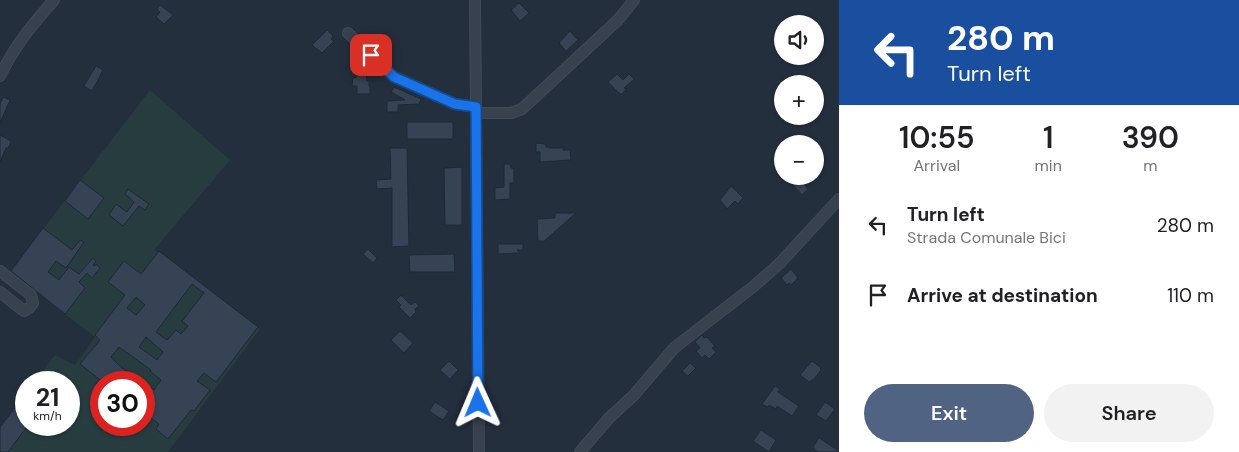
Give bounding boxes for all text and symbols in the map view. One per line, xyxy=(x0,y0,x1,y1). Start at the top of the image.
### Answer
map controls xyxy=(774,15,824,185)
button: sound xyxy=(774,15,824,65)
text: 280 m xyxy=(947,15,1055,61)
icon: left xyxy=(864,20,929,85)
pin xyxy=(350,34,392,76)
icon: arrive xyxy=(357,41,385,69)
text: Turn left xyxy=(947,59,1031,88)
button: + xyxy=(774,75,824,125)
text: 10:55 xyxy=(899,118,975,157)
text: 1 xyxy=(1043,118,1053,157)
text: 390 xyxy=(1122,118,1179,157)
button: − xyxy=(774,135,824,185)
text: Arrival xyxy=(913,155,960,176)
text: min xyxy=(1035,155,1062,176)
text: m xyxy=(1143,155,1158,176)
text: Turn left xyxy=(907,202,985,227)
icon: left xyxy=(864,211,892,239)
text: 280 m xyxy=(1157,213,1214,238)
text: Strada Comunale Bici xyxy=(907,227,1066,248)
icon: arrive xyxy=(864,281,892,309)
text: Arrive at destination xyxy=(907,283,1098,308)
text: 110 m xyxy=(1167,283,1214,308)
speed limit sign: 30 xyxy=(90,371,155,436)
position arrow xyxy=(451,376,503,428)
text: 21 xyxy=(36,381,59,414)
button: Exit xyxy=(864,384,1034,442)
button: Share xyxy=(1044,384,1214,442)
text: km/h xyxy=(33,408,62,424)

